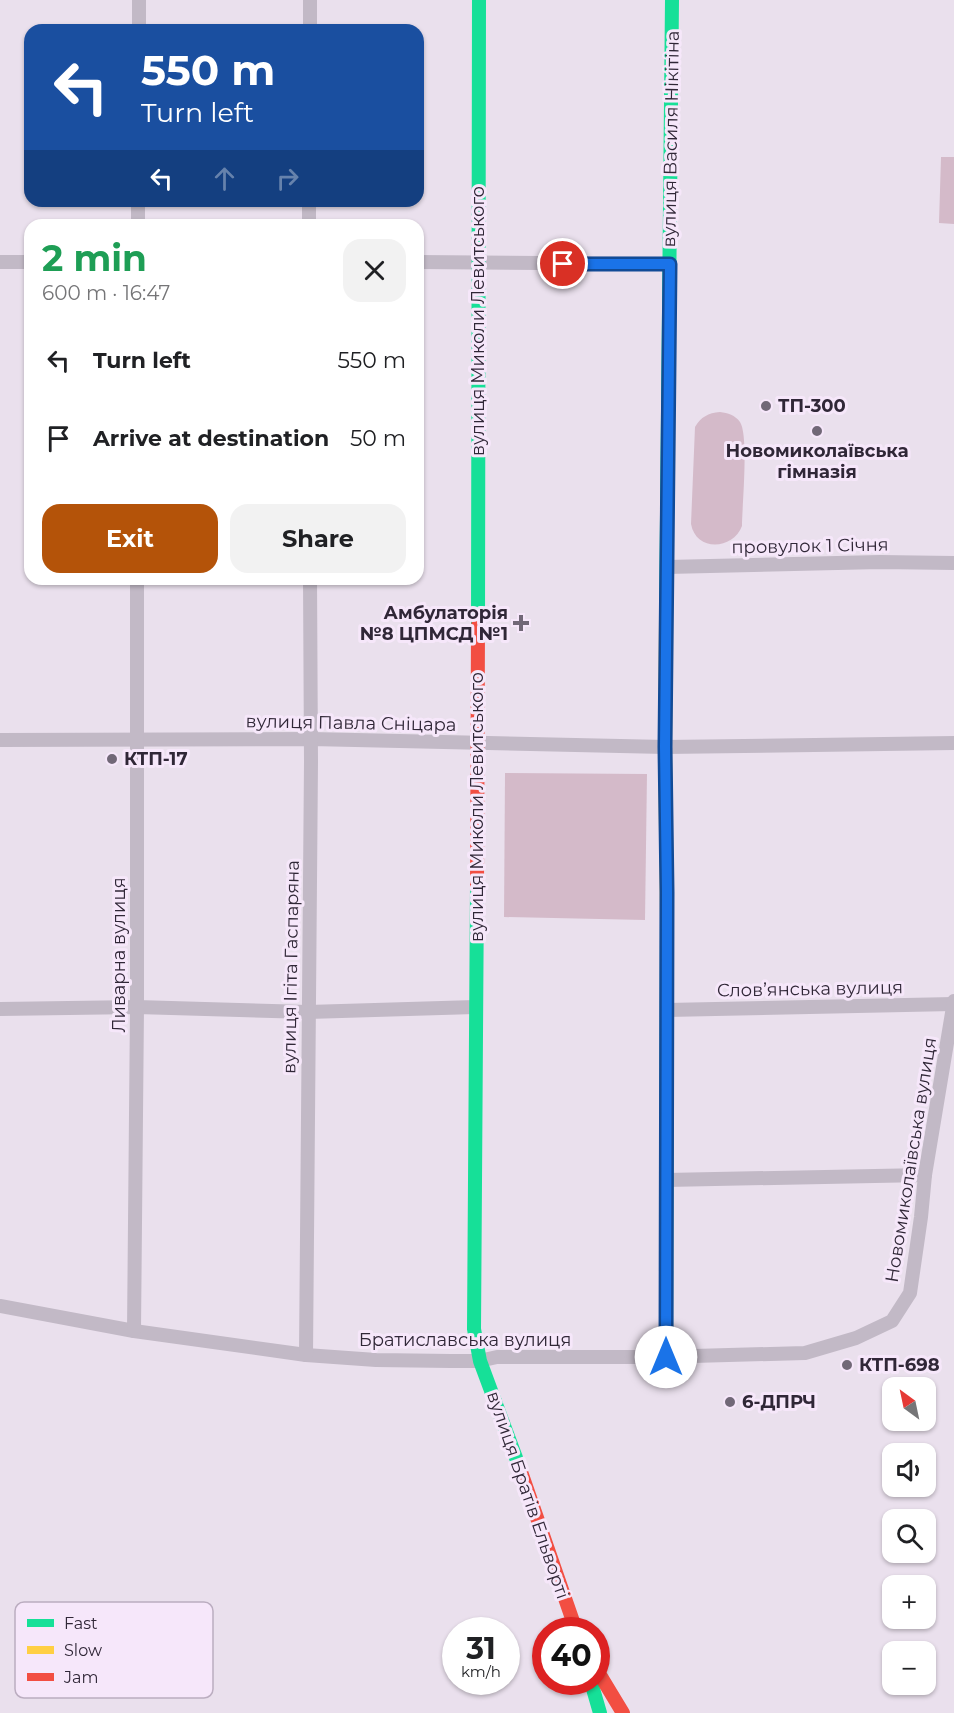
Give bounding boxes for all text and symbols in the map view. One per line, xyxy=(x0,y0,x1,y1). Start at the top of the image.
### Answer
street label: вулиця Василя Нікітіна xyxy=(658,30,684,248)
text: 550 m xyxy=(141,44,275,96)
icon: left xyxy=(42,48,120,126)
text: Turn left xyxy=(141,96,254,129)
icon: left xyxy=(145,162,178,195)
icon: ahead xyxy=(208,162,241,195)
icon: right xyxy=(271,162,304,195)
street label: вулиця Миколи Левитського xyxy=(467,186,489,456)
text: 2 min xyxy=(42,236,147,280)
pin xyxy=(537,238,588,289)
button: close xyxy=(343,239,406,302)
icon: arrive xyxy=(546,247,579,280)
text: 600 m · 16:47 xyxy=(42,281,170,305)
icon: left xyxy=(42,344,75,377)
text: Turn left xyxy=(93,347,191,374)
text: 550 m xyxy=(338,347,406,374)
place label: ТП-300 xyxy=(778,395,846,417)
marker: ТП-300 xyxy=(759,399,773,413)
icon: arrive xyxy=(42,422,75,455)
marker: Новомиколаївська гімназія xyxy=(810,424,824,438)
text: Arrive at destination xyxy=(93,425,329,452)
text: 50 m xyxy=(350,425,406,452)
place label: Новомиколаївська гімназія xyxy=(725,440,909,483)
button: Exit xyxy=(42,504,218,573)
button: Share xyxy=(230,504,406,573)
street label: провулок 1 Січня xyxy=(731,534,889,558)
place label: Амбулаторія №8 ЦПМСД №1 xyxy=(360,602,508,645)
marker: Амбулаторія №8 ЦПМСД №1 xyxy=(512,614,530,632)
street label: вулиця Миколи Левитського xyxy=(466,672,488,942)
street label: вулиця Павла Сніцара xyxy=(245,710,457,736)
place label: КТП-17 xyxy=(124,748,188,770)
marker: КТП-17 xyxy=(105,752,119,766)
street label: вулиця Ігіта Гаспаряна xyxy=(278,860,304,1074)
street label: Ливарна вулиця xyxy=(108,877,130,1033)
street label: Словʼянська вулиця xyxy=(717,976,903,1002)
street label: Новомиколаївська вулиця xyxy=(881,1036,941,1284)
position arrow xyxy=(634,1325,698,1389)
street label: Братиславська вулиця xyxy=(359,1329,571,1351)
place label: КТП-698 xyxy=(859,1354,940,1376)
marker: КТП-698 xyxy=(840,1358,854,1372)
north arrow xyxy=(882,1377,936,1431)
map controls xyxy=(882,1377,936,1695)
street label: вулиця Братів Ельворті xyxy=(482,1388,574,1602)
place label: 6-ДПРЧ xyxy=(742,1391,816,1413)
marker: 6-ДПРЧ xyxy=(723,1395,737,1409)
button: sound xyxy=(882,1443,936,1497)
button: search xyxy=(882,1509,936,1563)
button: + xyxy=(882,1575,936,1629)
legend xyxy=(15,1602,213,1698)
text: Fast xyxy=(64,1614,98,1633)
speed limit sign: 40 xyxy=(532,1617,610,1695)
text: 31 xyxy=(466,1630,496,1667)
text: Slow xyxy=(64,1641,102,1660)
button: − xyxy=(882,1641,936,1695)
text: km/h xyxy=(461,1662,501,1681)
text: Jam xyxy=(63,1668,98,1687)

